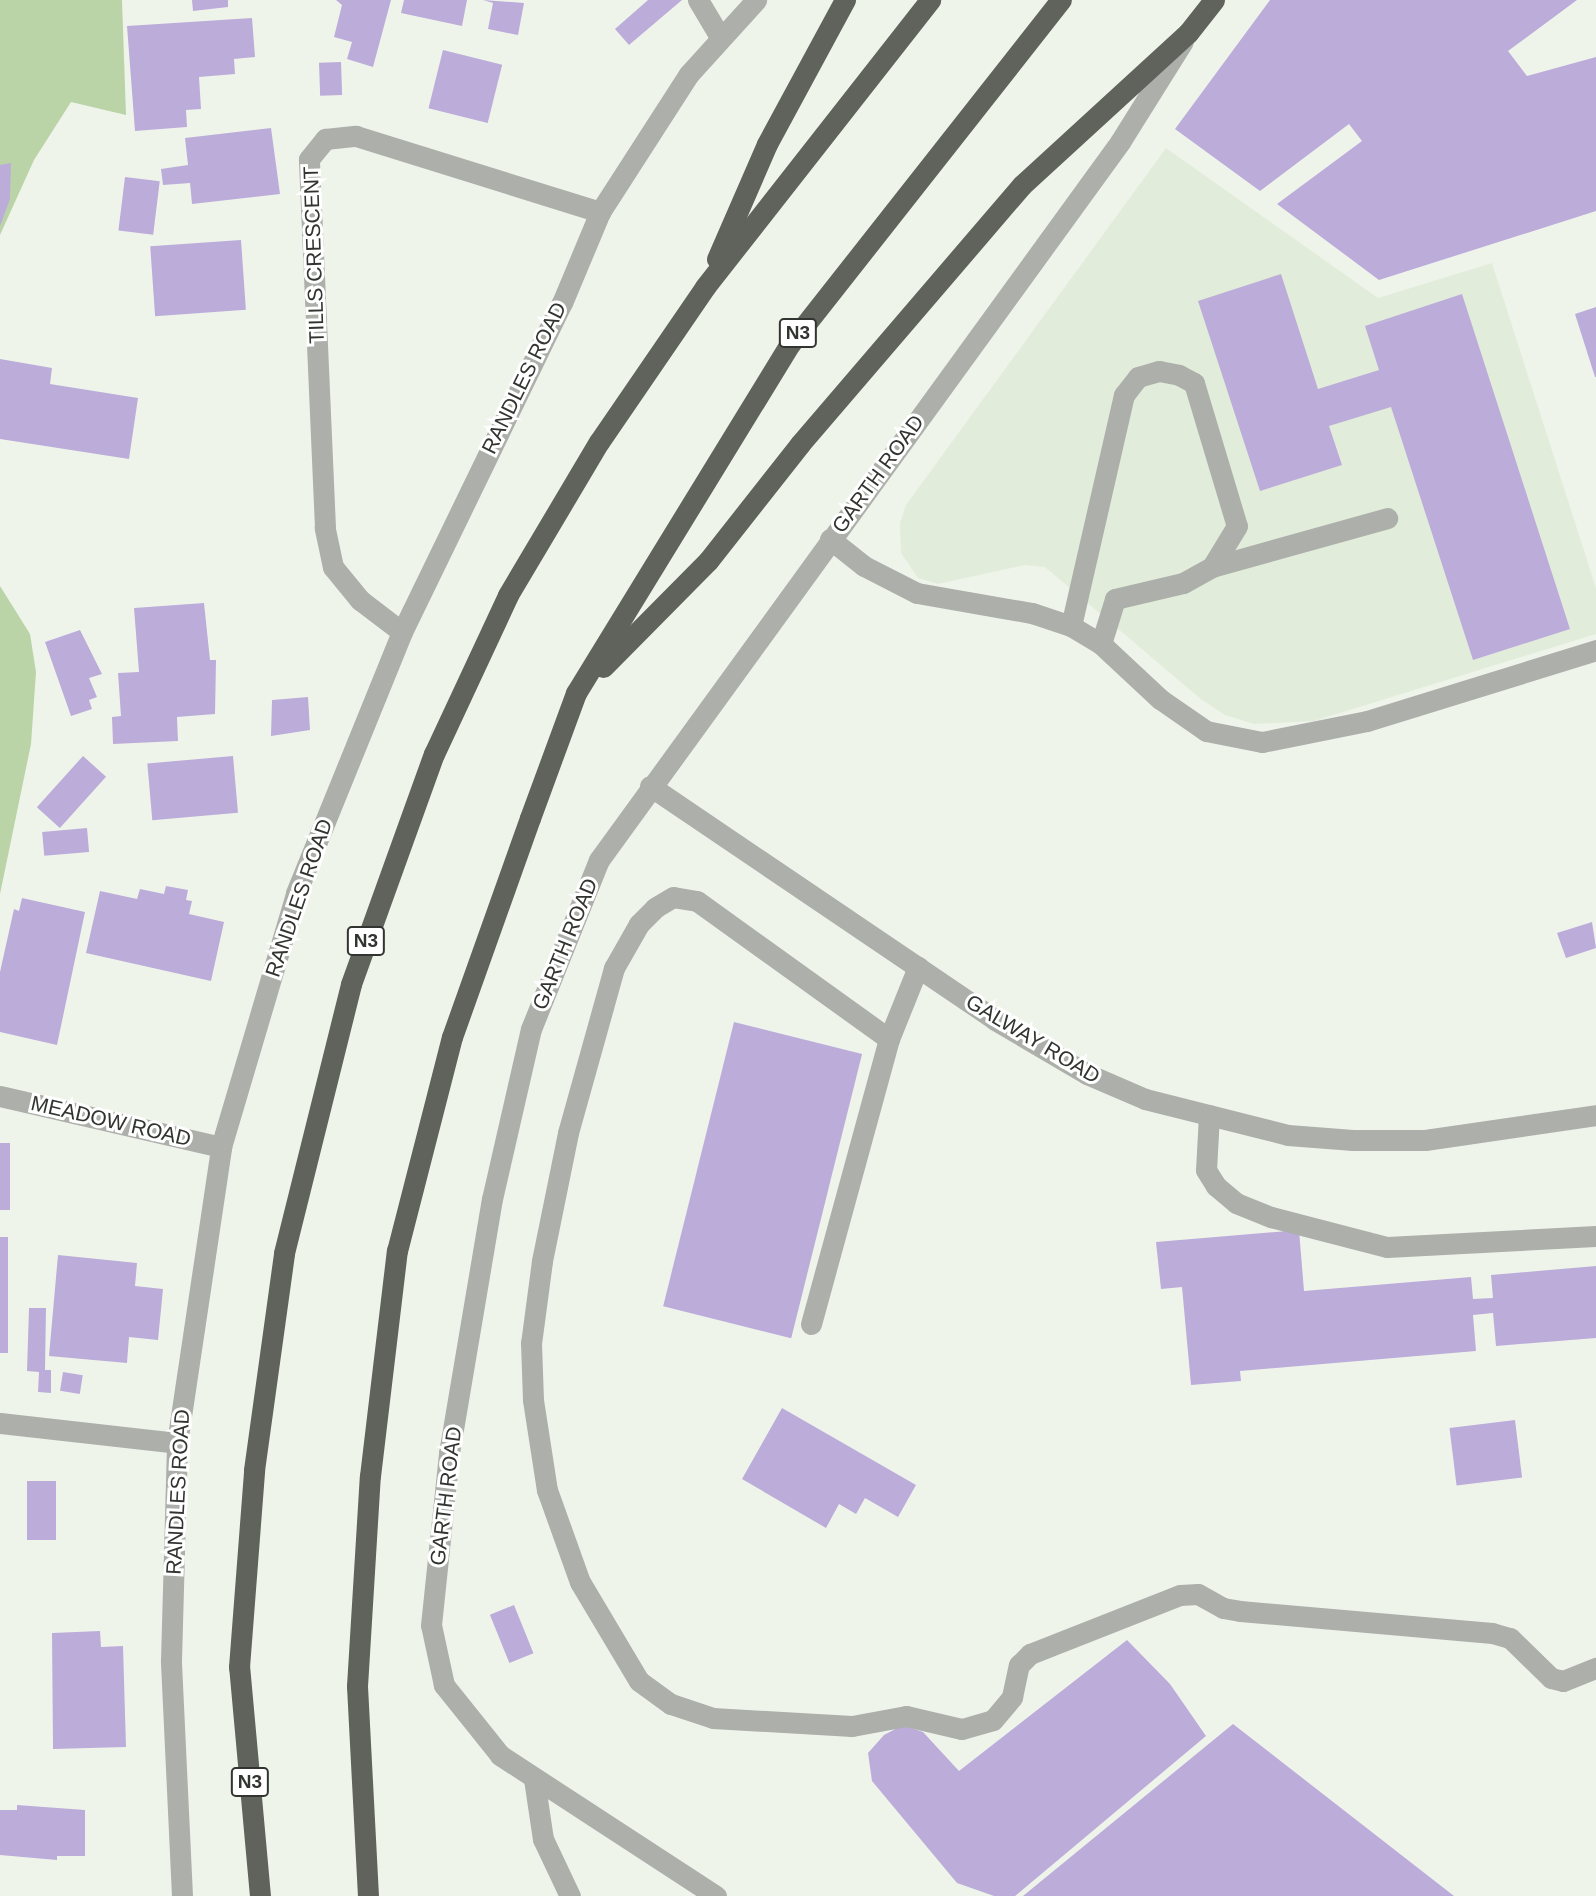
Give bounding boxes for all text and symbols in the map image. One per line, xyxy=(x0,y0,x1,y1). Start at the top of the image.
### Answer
street label: TILLS CRESCENT xyxy=(298,166,330,344)
street label: RANDLES ROAD xyxy=(476,298,572,458)
road number: N3 xyxy=(779,318,817,348)
street label: GARTH ROAD xyxy=(827,410,929,538)
street label: RANDLES ROAD xyxy=(260,816,338,980)
street label: GARTH ROAD xyxy=(527,875,603,1013)
road number: N3 xyxy=(347,925,385,956)
street label: GALWAY ROAD xyxy=(961,989,1105,1089)
street label: MEADOW ROAD xyxy=(29,1090,193,1152)
street label: RANDLES ROAD xyxy=(161,1409,195,1575)
street label: GARTH ROAD xyxy=(425,1425,467,1567)
road number: N3 xyxy=(231,1766,269,1798)

